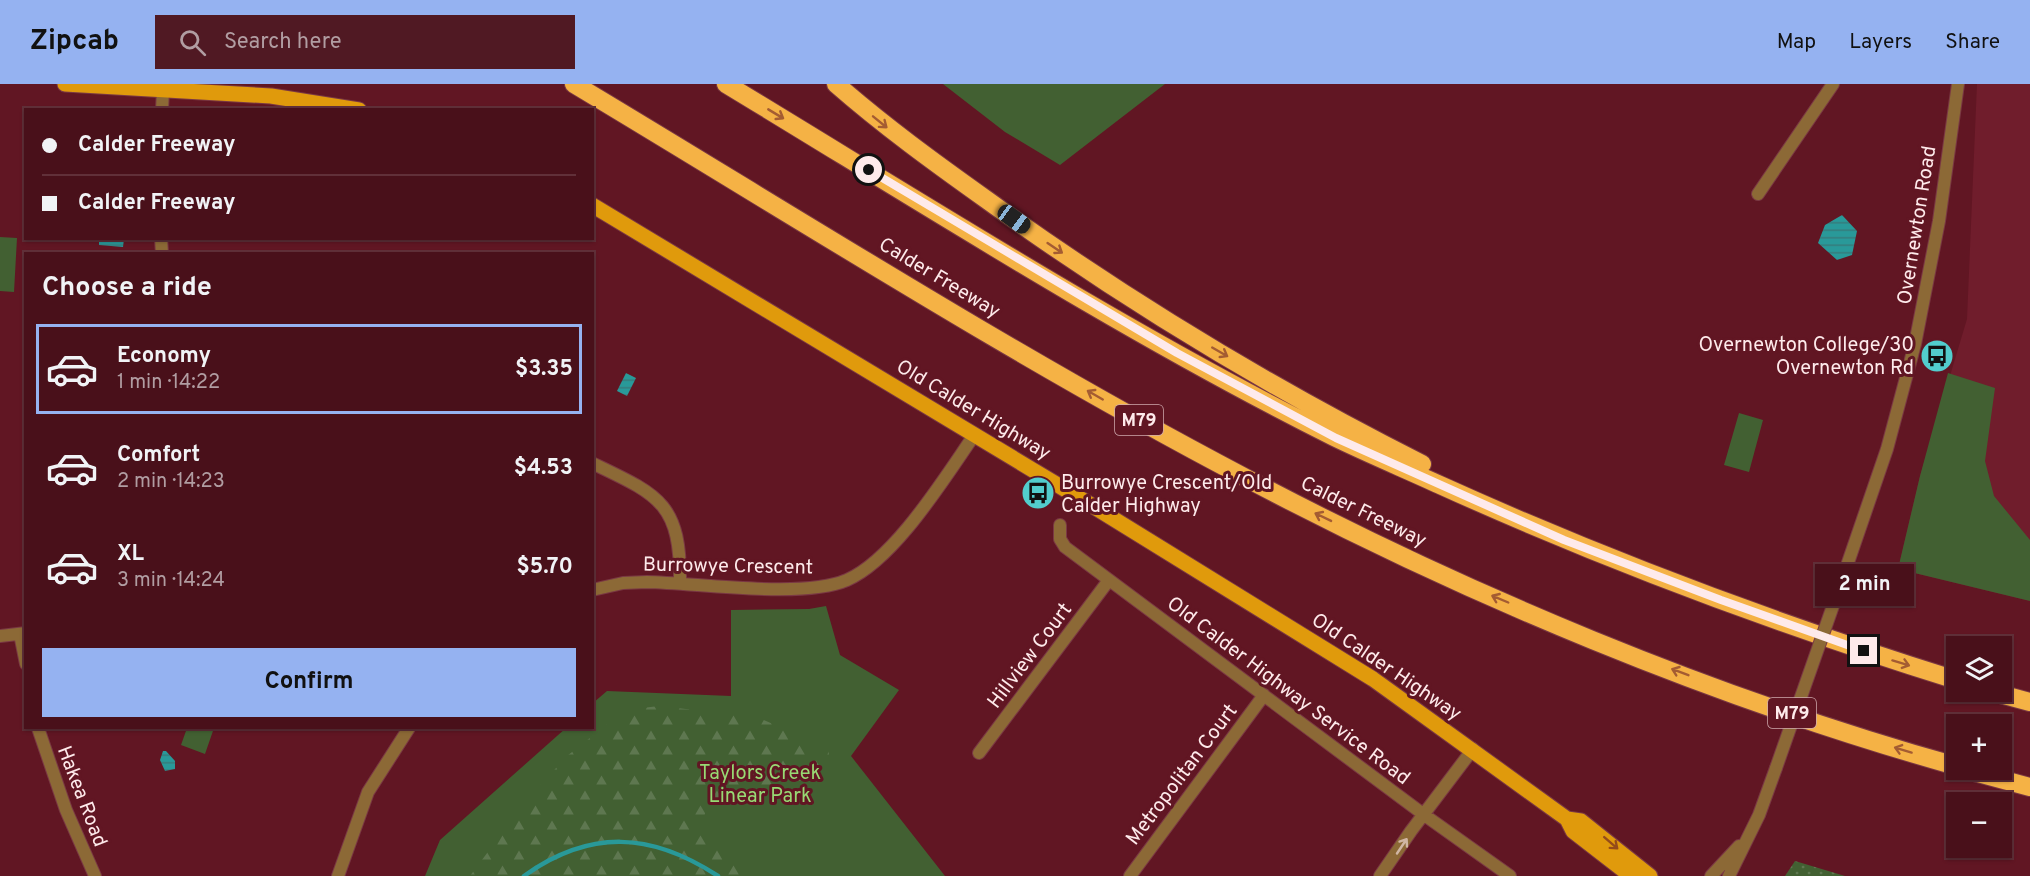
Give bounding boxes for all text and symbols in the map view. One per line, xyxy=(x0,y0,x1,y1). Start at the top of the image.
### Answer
search box xyxy=(155,15,575,69)
text: Zipcab xyxy=(30,24,119,60)
icon: search xyxy=(176,26,209,59)
text: Search here xyxy=(224,29,341,56)
text: Map xyxy=(1777,29,1816,56)
text: Layers xyxy=(1849,29,1912,56)
text: Share xyxy=(1945,29,2000,56)
one-way arrow xyxy=(767,109,784,121)
one-way arrow xyxy=(872,115,888,128)
text: Calder Freeway xyxy=(78,132,236,159)
street label: Overnewton Road xyxy=(1893,144,1943,307)
route start xyxy=(855,156,882,183)
text: Calder Freeway xyxy=(78,190,236,217)
car xyxy=(994,201,1034,237)
street label: Calder Freeway xyxy=(873,232,1004,325)
one-way arrow xyxy=(1047,242,1063,254)
text: Choose a ride xyxy=(42,271,212,305)
place label: Overnewton College/30 Overnewton Rd xyxy=(1699,333,1914,382)
bus stop icon: Overnewton College/30 Overnewton Rd xyxy=(1919,338,1955,374)
icon: car xyxy=(45,342,99,396)
text: Economy xyxy=(117,343,211,370)
one-way arrow xyxy=(1211,347,1228,359)
street label: Old Calder Highway xyxy=(891,354,1055,467)
text: $3.35 xyxy=(515,356,573,383)
text: 1 min · 14:22 xyxy=(117,370,220,396)
one-way arrow xyxy=(1087,389,1105,400)
road number: M79 xyxy=(1115,405,1163,435)
icon: car xyxy=(45,441,99,495)
text: Comfort xyxy=(117,442,200,469)
text: $4.53 xyxy=(514,455,573,482)
text: 2 min · 14:23 xyxy=(117,469,225,495)
place label: Burrowye Crescent/Old Calder Highway xyxy=(1061,471,1272,520)
street label: Calder Freeway xyxy=(1296,471,1431,555)
bus stop icon: Burrowye Crescent/Old Calder Highway xyxy=(1020,475,1056,511)
one-way arrow xyxy=(1314,511,1332,523)
icon: car xyxy=(45,540,99,594)
text: XL xyxy=(117,541,144,568)
street label: Burrowye Crescent xyxy=(643,553,813,581)
text: $5.70 xyxy=(517,554,573,581)
callout: 2 min xyxy=(1814,564,1914,606)
text: 3 min · 14:24 xyxy=(117,568,225,594)
text: 2 min xyxy=(1838,572,1891,598)
street label: Old Calder Highway Service Road xyxy=(1161,591,1415,792)
one-way arrow xyxy=(1491,593,1509,604)
street label: Hillview Court xyxy=(982,598,1079,714)
street label: Old Calder Highway xyxy=(1306,608,1466,728)
map controls xyxy=(1946,636,2012,858)
button: layers xyxy=(1946,636,2012,702)
route end xyxy=(1850,637,1877,664)
button: Confirm xyxy=(42,648,576,717)
one-way arrow xyxy=(1891,658,1910,669)
one-way arrow xyxy=(1671,666,1690,677)
road number: M79 xyxy=(1768,698,1816,728)
street label: Metropolitan Court xyxy=(1121,699,1244,851)
button: + xyxy=(1946,714,2012,780)
street label: Hakea Road xyxy=(50,743,112,851)
one-way arrow xyxy=(1894,744,1913,755)
park label: Taylors Creek Linear Park xyxy=(699,761,821,810)
button: − xyxy=(1946,792,2012,858)
one-way arrow xyxy=(1603,836,1618,850)
one-way arrow xyxy=(1396,838,1408,854)

